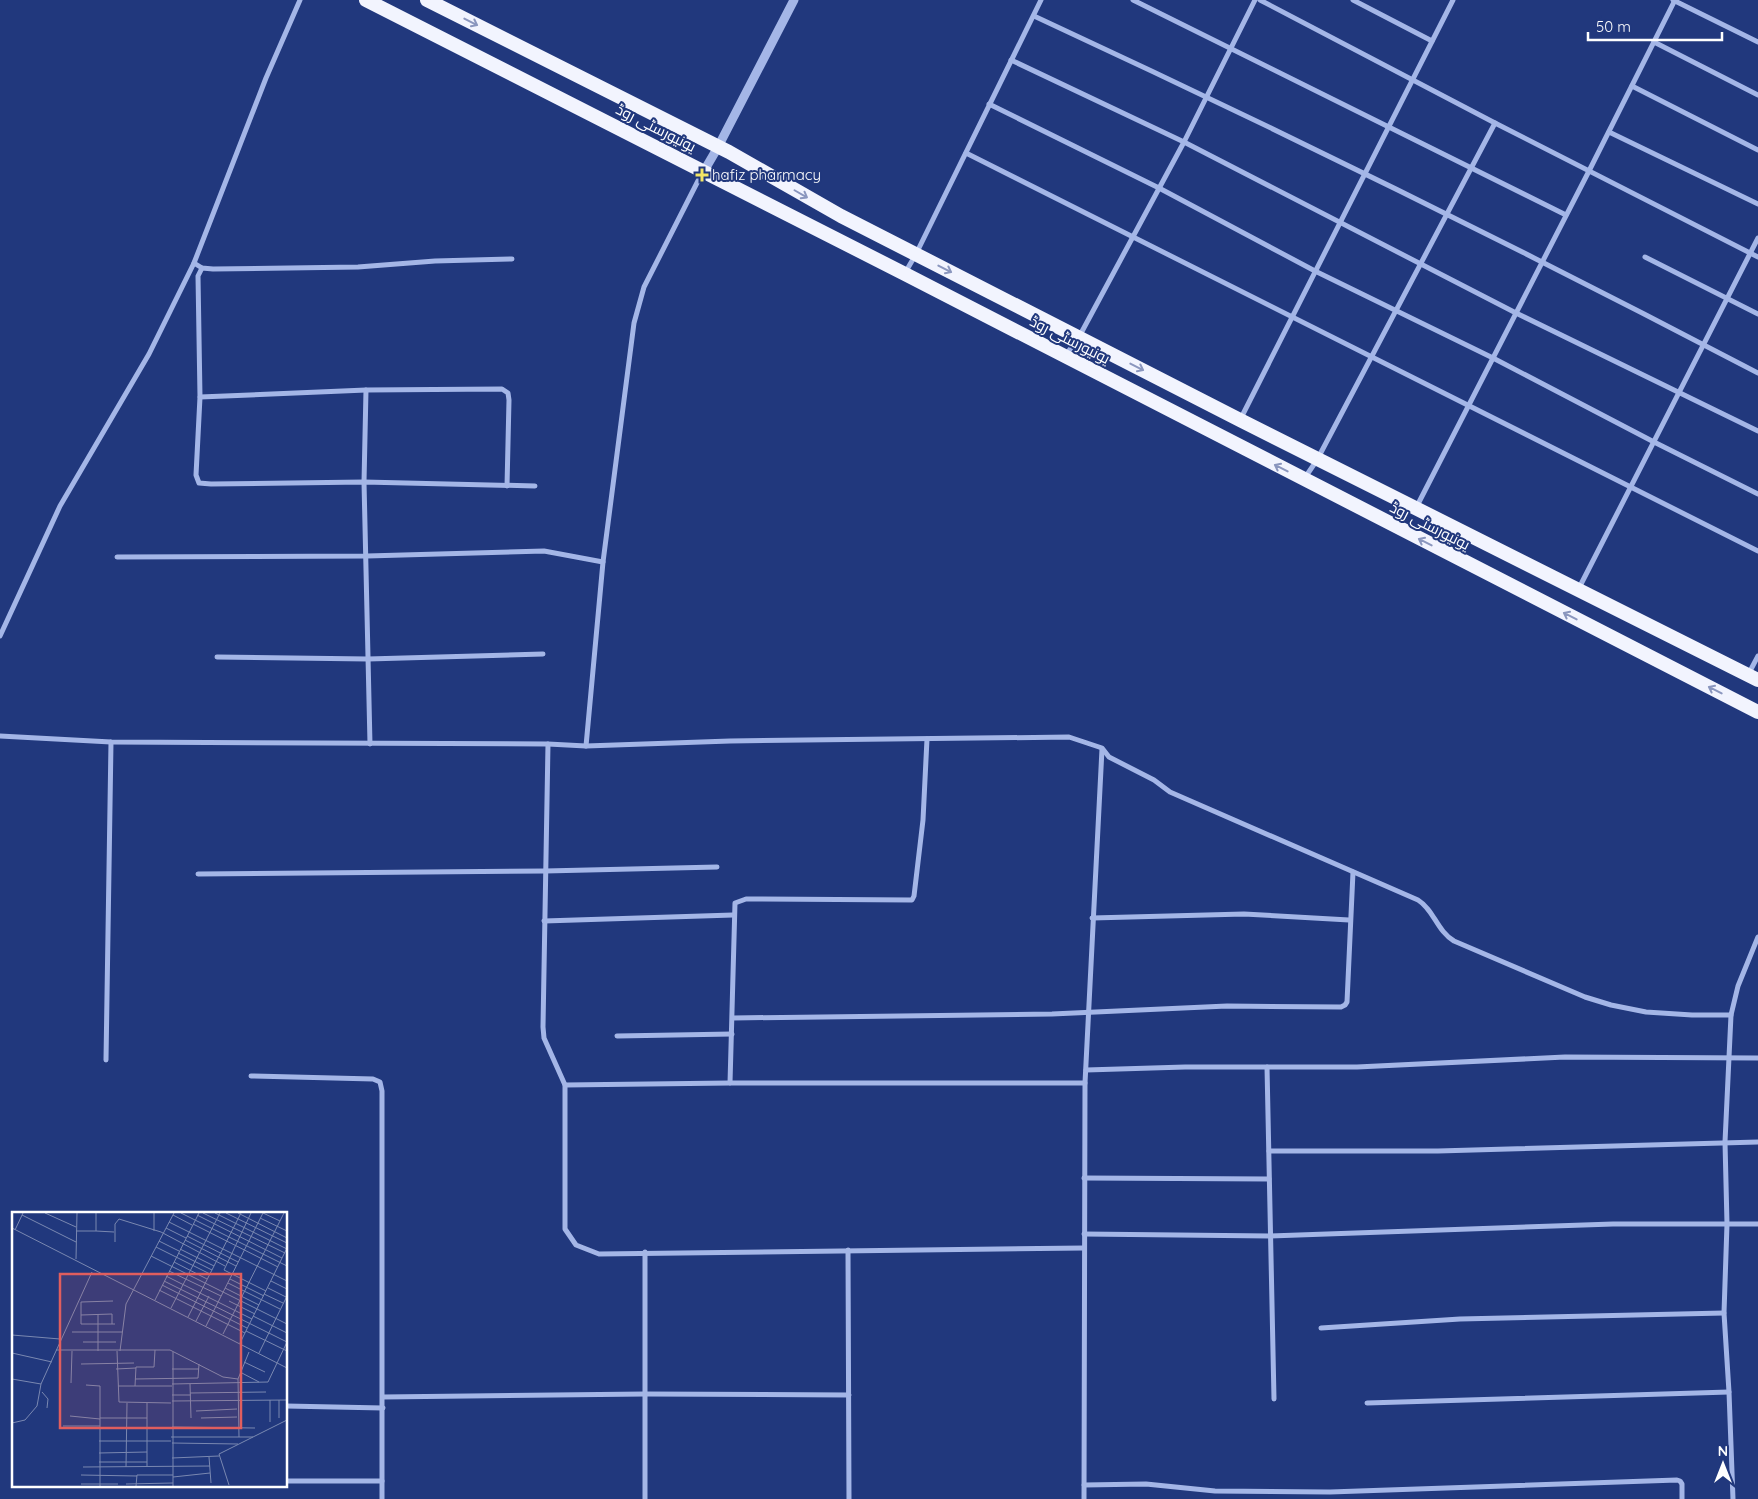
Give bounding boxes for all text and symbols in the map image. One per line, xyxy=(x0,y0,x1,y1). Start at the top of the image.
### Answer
scale bar xyxy=(1588,10,1722,42)
text: 50 m xyxy=(1596,17,1631,36)
one-way arrow xyxy=(463,18,478,27)
street label: یونیورسٹی روڈ xyxy=(613,99,699,157)
place label: hafiz pharmacy xyxy=(712,165,821,184)
marker: hafiz pharmacy xyxy=(696,169,708,181)
one-way arrow xyxy=(794,189,808,199)
one-way arrow xyxy=(938,264,953,274)
street label: یونیورسٹی روڈ xyxy=(1027,311,1113,369)
one-way arrow xyxy=(1129,362,1144,372)
one-way arrow xyxy=(1274,463,1289,472)
street label: یونیورسٹی روڈ xyxy=(1387,497,1473,555)
one-way arrow xyxy=(1418,537,1433,547)
one-way arrow xyxy=(1563,611,1578,620)
one-way arrow xyxy=(1707,685,1722,695)
inset map xyxy=(12,1212,288,1486)
north arrow xyxy=(1698,1439,1748,1489)
text: N xyxy=(1718,1442,1728,1460)

